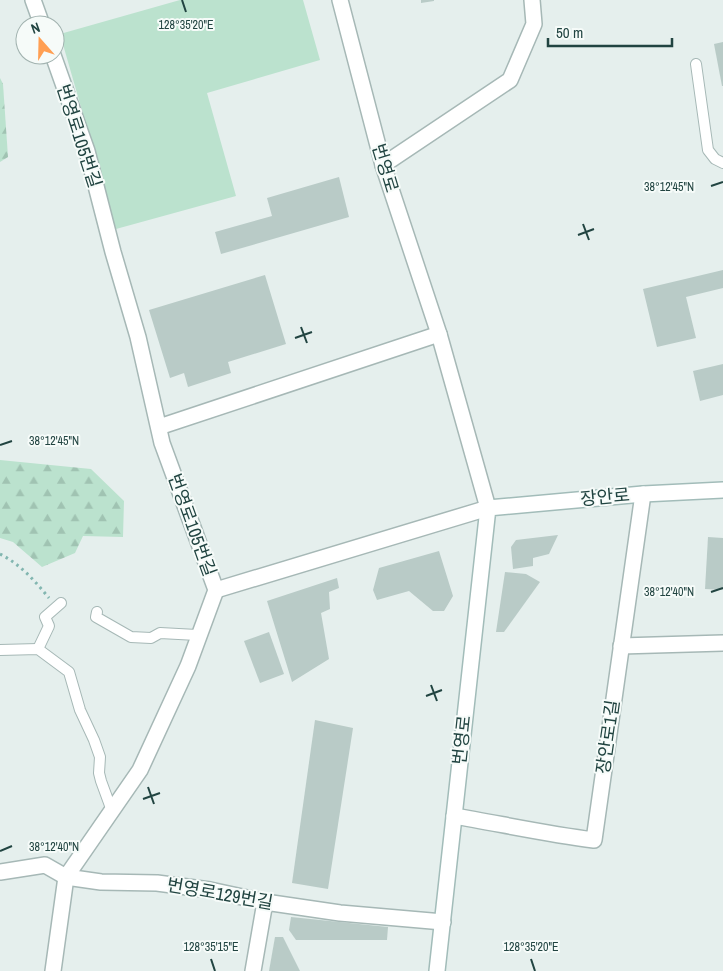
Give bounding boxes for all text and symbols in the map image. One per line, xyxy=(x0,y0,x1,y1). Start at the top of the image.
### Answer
north arrow xyxy=(15,15,65,65)
scale bar xyxy=(548,15,672,47)
text: 128°35'20"E xyxy=(158,17,214,33)
text: N xyxy=(29,18,43,38)
text: 50 m xyxy=(556,22,583,43)
street label: 번영로105번길 xyxy=(51,81,108,191)
street label: 번영로 xyxy=(366,140,405,195)
text: 38°12'45"N xyxy=(644,179,694,195)
text: 38°12'45"N xyxy=(29,433,79,449)
street label: 번영로105번길 xyxy=(162,470,223,580)
street label: 장안로 xyxy=(579,482,631,511)
text: 38°12'40"N xyxy=(644,584,694,600)
street label: 장안로1길 xyxy=(590,698,625,776)
street label: 번영로 xyxy=(446,714,477,766)
text: 38°12'40"N xyxy=(29,839,79,855)
street label: 번영로129번길 xyxy=(165,872,275,915)
text: 128°35'15"E xyxy=(183,939,239,955)
text: 128°35'20"E xyxy=(503,939,559,955)

